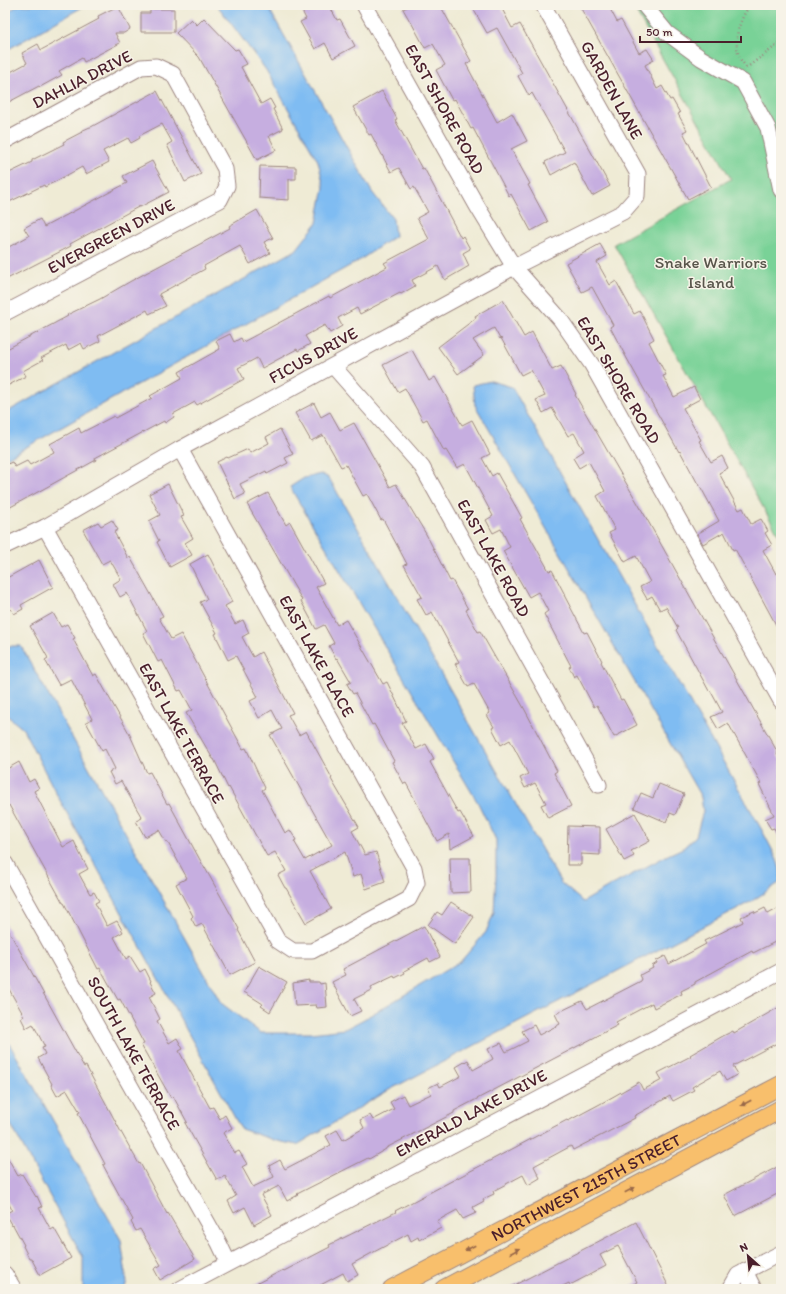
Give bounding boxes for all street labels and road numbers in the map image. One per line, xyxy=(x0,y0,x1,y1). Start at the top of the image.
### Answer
street label: GARDEN LANE xyxy=(577,37,647,143)
street label: EAST SHORE ROAD xyxy=(401,41,489,177)
street label: DAHLIA DRIVE xyxy=(29,45,135,113)
street label: EVERGREEN DRIVE xyxy=(44,194,178,278)
street label: EAST SHORE ROAD xyxy=(573,313,665,447)
street label: FICUS DRIVE xyxy=(265,322,361,388)
street label: EAST LAKE ROAD xyxy=(453,496,535,620)
street label: EAST LAKE PLACE xyxy=(275,592,359,720)
street label: EAST LAKE TERRACE xyxy=(135,659,229,807)
street label: SOUTH LAKE TERRACE xyxy=(83,973,185,1133)
street label: EMERALD LAKE DRIVE xyxy=(392,1065,550,1161)
street label: NORTHWEST 215TH STREET xyxy=(488,1129,685,1245)

